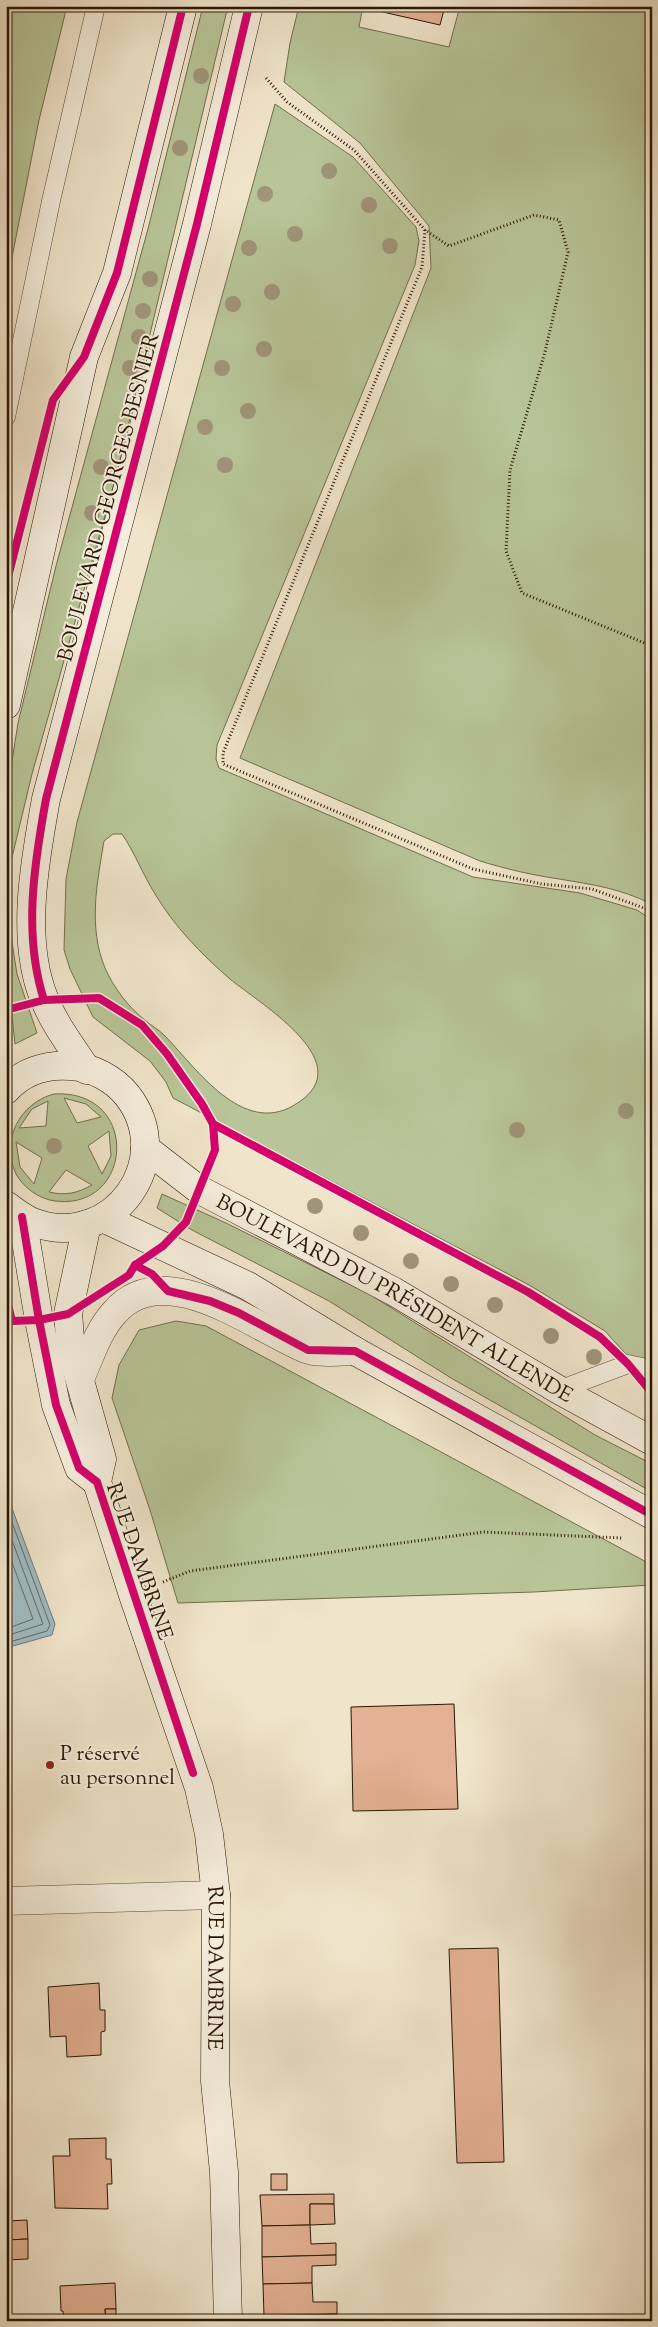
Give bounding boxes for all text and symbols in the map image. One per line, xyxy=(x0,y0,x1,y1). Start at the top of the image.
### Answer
street label: BOULEVARD GEORGES BESNIER xyxy=(52,330,168,665)
street label: BOULEVARD DU PRÉSIDENT ALLENDE xyxy=(210,1188,578,1412)
street label: RUE DAMBRINE xyxy=(97,1479,179,1645)
place label: P réservé au personnel xyxy=(60,1740,175,1794)
marker: P réservé au personnel xyxy=(44,1759,56,1771)
street label: RUE DAMBRINE xyxy=(198,1884,230,2051)

